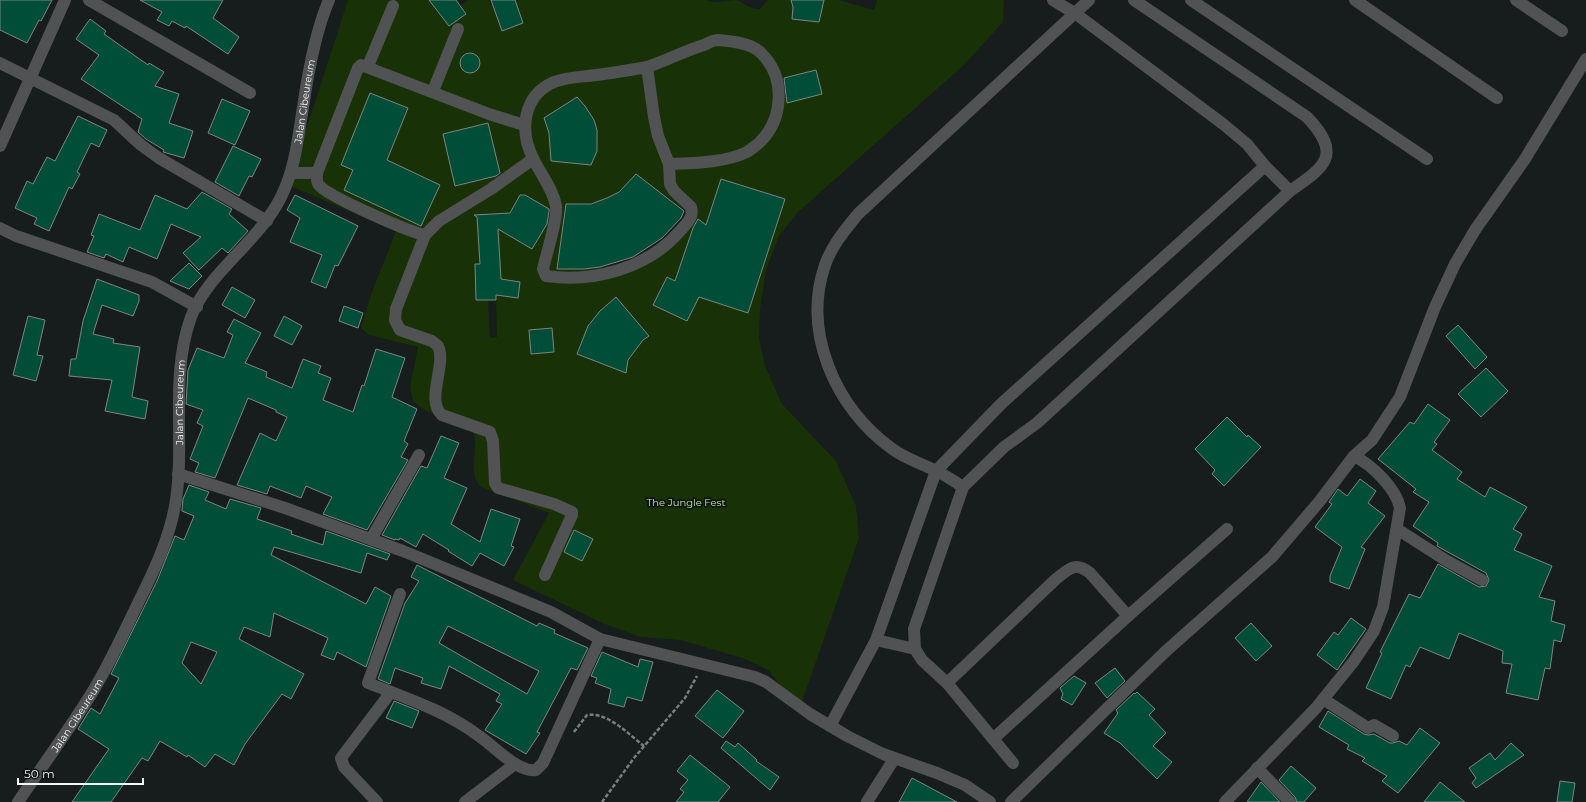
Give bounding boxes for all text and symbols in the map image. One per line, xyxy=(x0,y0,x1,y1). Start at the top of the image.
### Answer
street label: Jalan Cibeureum xyxy=(291,58,318,146)
street label: Jalan Cibeureum xyxy=(173,359,188,446)
park label: The Jungle Fest xyxy=(647,496,725,509)
street label: Jalan Cibeureum xyxy=(48,676,106,756)
scale bar xyxy=(18,760,143,786)
text: 50 m xyxy=(24,766,55,781)

